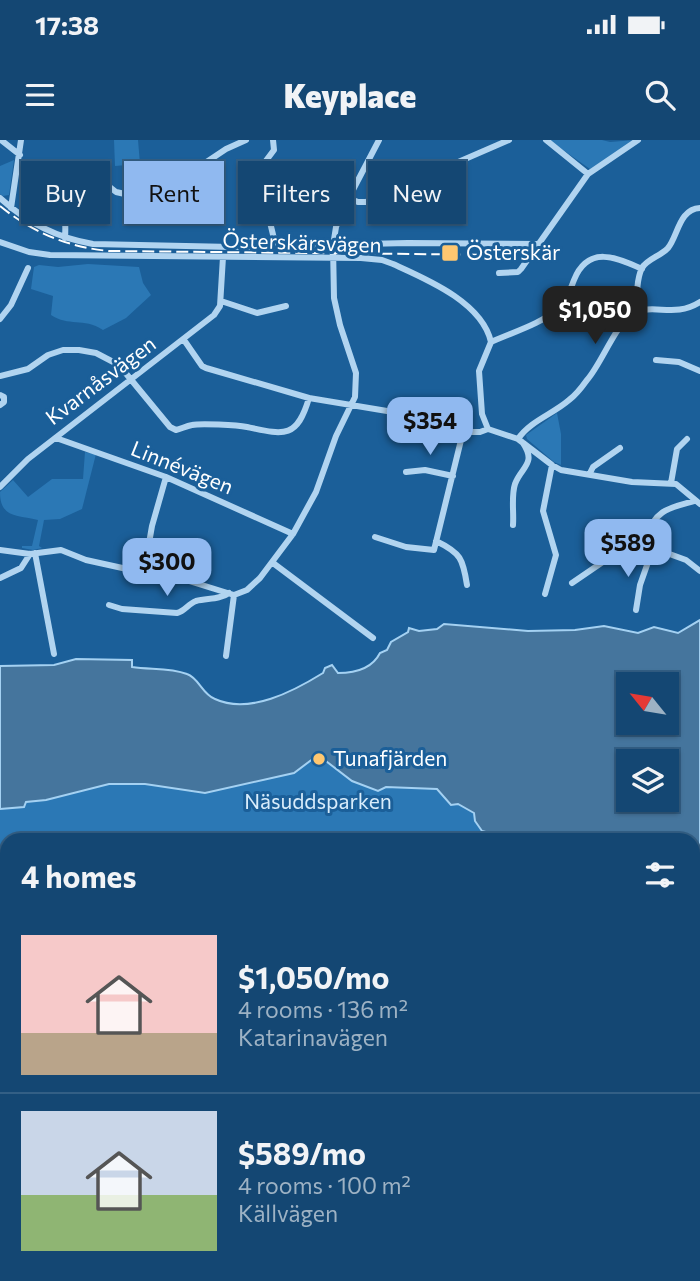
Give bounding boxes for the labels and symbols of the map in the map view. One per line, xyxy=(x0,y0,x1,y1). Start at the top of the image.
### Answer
street label: Österskärsvägen xyxy=(222,226,382,257)
place label: Österskär xyxy=(466,239,560,264)
marker: Österskär xyxy=(440,243,460,263)
pin: $1,050 xyxy=(538,286,652,346)
street label: Kvarnåsvägen xyxy=(40,330,160,429)
pin: $354 xyxy=(389,398,471,457)
street label: Linnévägen xyxy=(128,435,237,498)
pin: $589 xyxy=(587,520,669,579)
pin: $300 xyxy=(126,538,208,598)
north arrow xyxy=(616,672,679,735)
place label: Tunafjärden xyxy=(333,745,447,770)
marker: Tunafjärden xyxy=(311,751,327,767)
park label: Näsuddsparken xyxy=(244,788,392,813)

